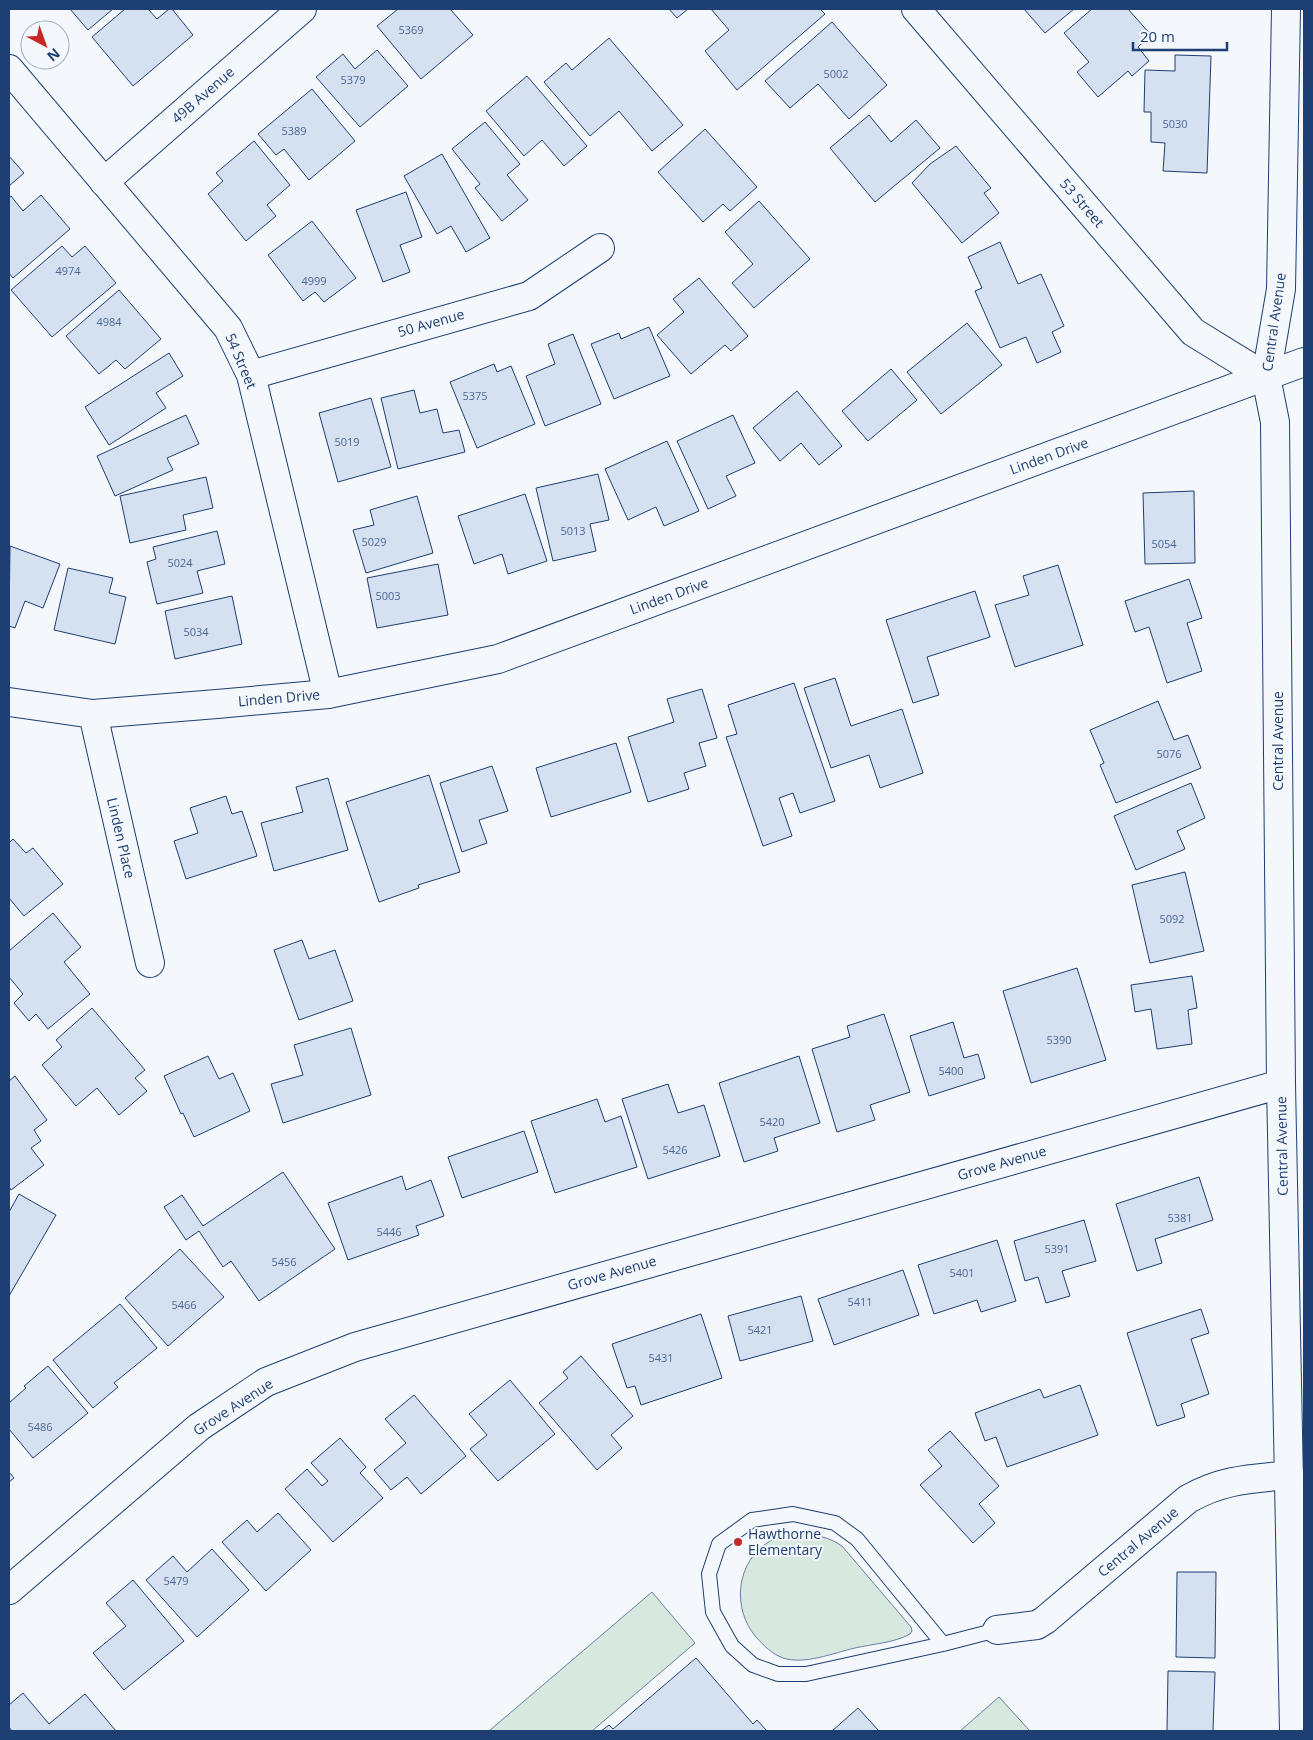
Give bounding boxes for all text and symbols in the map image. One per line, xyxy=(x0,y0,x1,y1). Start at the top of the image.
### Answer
north arrow xyxy=(20,20,70,70)
scale bar xyxy=(1133,20,1227,52)
house number: 5369 xyxy=(398,22,424,37)
text: 20 m xyxy=(1140,26,1175,46)
text: N xyxy=(43,44,64,66)
street label: 49B Avenue xyxy=(167,62,238,127)
house number: 5002 xyxy=(823,66,849,81)
house number: 5379 xyxy=(340,72,366,87)
house number: 5030 xyxy=(1162,116,1188,131)
house number: 5389 xyxy=(281,123,307,138)
street label: 53 Street xyxy=(1056,174,1109,231)
house number: 4974 xyxy=(55,263,81,278)
street label: Central Avenue xyxy=(1257,271,1290,373)
house number: 4999 xyxy=(301,273,327,288)
street label: 50 Avenue xyxy=(395,304,466,341)
house number: 4984 xyxy=(96,314,122,329)
street label: 54 Street xyxy=(221,330,262,392)
house number: 5375 xyxy=(462,388,488,403)
street label: Linden Drive xyxy=(1007,432,1091,479)
house number: 5019 xyxy=(334,434,360,449)
house number: 5013 xyxy=(560,523,586,538)
house number: 5029 xyxy=(361,534,387,549)
house number: 5054 xyxy=(1151,536,1177,551)
house number: 5024 xyxy=(167,555,193,570)
street label: Linden Drive xyxy=(627,572,711,619)
house number: 5003 xyxy=(375,588,401,603)
house number: 5034 xyxy=(183,624,209,639)
street label: Linden Drive xyxy=(237,684,321,711)
street label: Central Avenue xyxy=(1268,691,1287,791)
house number: 5076 xyxy=(1156,746,1182,761)
street label: Linden Place xyxy=(103,796,140,880)
house number: 5092 xyxy=(1159,911,1185,926)
house number: 5390 xyxy=(1046,1032,1072,1047)
house number: 5400 xyxy=(938,1063,964,1078)
street label: Central Avenue xyxy=(1271,1096,1292,1196)
house number: 5420 xyxy=(759,1114,785,1129)
street label: Grove Avenue xyxy=(955,1141,1049,1184)
house number: 5426 xyxy=(662,1142,688,1157)
house number: 5381 xyxy=(1167,1210,1193,1225)
house number: 5446 xyxy=(376,1224,402,1239)
house number: 5391 xyxy=(1044,1241,1070,1256)
street label: Grove Avenue xyxy=(565,1251,659,1294)
house number: 5456 xyxy=(271,1254,297,1269)
house number: 5401 xyxy=(949,1265,975,1280)
house number: 5411 xyxy=(847,1294,873,1309)
house number: 5466 xyxy=(171,1297,197,1312)
house number: 5421 xyxy=(747,1322,773,1337)
house number: 5431 xyxy=(648,1350,674,1365)
street label: Grove Avenue xyxy=(189,1374,276,1439)
house number: 5486 xyxy=(27,1419,53,1434)
street label: Central Avenue xyxy=(1093,1502,1182,1581)
place label: Hawthorne Elementary xyxy=(748,1524,823,1559)
marker: Hawthorne Elementary xyxy=(732,1536,744,1548)
house number: 5479 xyxy=(163,1573,189,1588)

